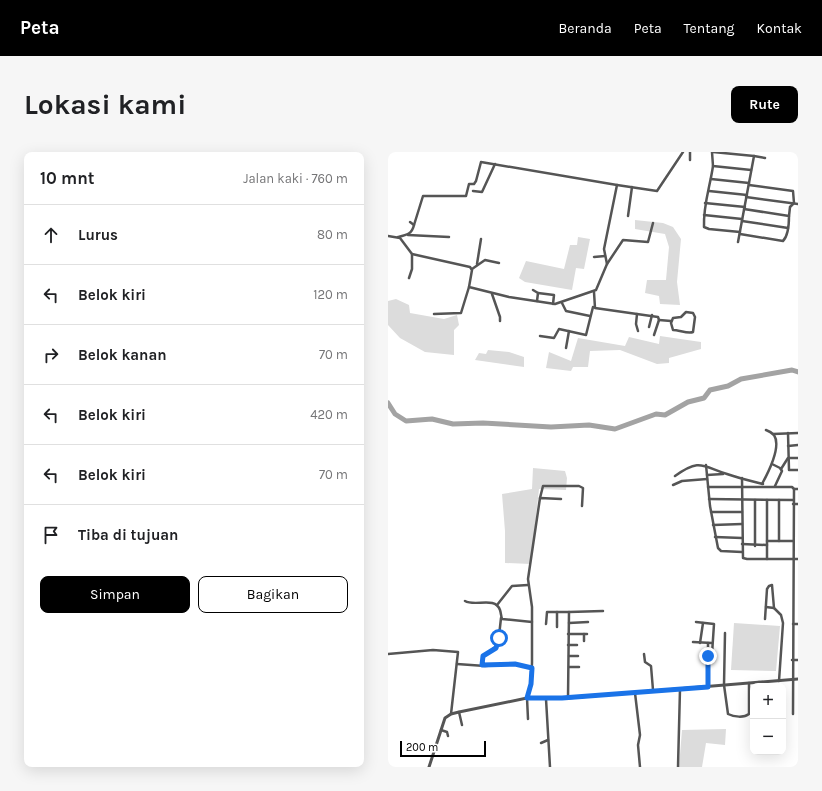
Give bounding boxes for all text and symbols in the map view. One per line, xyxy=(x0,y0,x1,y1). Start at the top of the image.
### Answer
text: Peta xyxy=(20,17,60,39)
text: Beranda xyxy=(559,20,612,37)
text: Peta xyxy=(634,20,662,37)
text: Tentang xyxy=(684,20,735,37)
text: Kontak xyxy=(757,20,802,37)
button: Rute xyxy=(731,86,798,123)
text: Lokasi kami xyxy=(24,88,186,121)
text: 10 mnt xyxy=(40,168,95,188)
text: Jalan kaki · 760 m xyxy=(243,171,348,186)
icon: ahead xyxy=(40,224,62,246)
text: Lurus xyxy=(78,226,118,244)
text: 80 m xyxy=(317,227,348,242)
icon: left xyxy=(40,284,62,306)
text: Belok kiri xyxy=(78,286,146,304)
text: 120 m xyxy=(313,287,348,302)
icon: right xyxy=(40,344,62,366)
text: Belok kanan xyxy=(78,346,167,364)
text: 70 m xyxy=(319,347,348,362)
icon: left xyxy=(40,404,62,426)
text: Belok kiri xyxy=(78,406,146,424)
text: 420 m xyxy=(310,407,348,422)
icon: left xyxy=(40,464,62,486)
text: Belok kiri xyxy=(78,466,146,484)
text: 70 m xyxy=(319,467,348,482)
icon: arrive xyxy=(40,524,62,546)
text: Tiba di tujuan xyxy=(78,526,178,544)
button: Simpan xyxy=(40,576,190,613)
button: Bagikan xyxy=(198,576,348,613)
route start xyxy=(490,629,508,647)
route end xyxy=(699,647,717,665)
map controls xyxy=(750,683,786,755)
button: + xyxy=(750,683,786,719)
button: − xyxy=(750,719,786,755)
scale bar xyxy=(400,739,486,758)
text: 200 m xyxy=(406,741,438,754)

